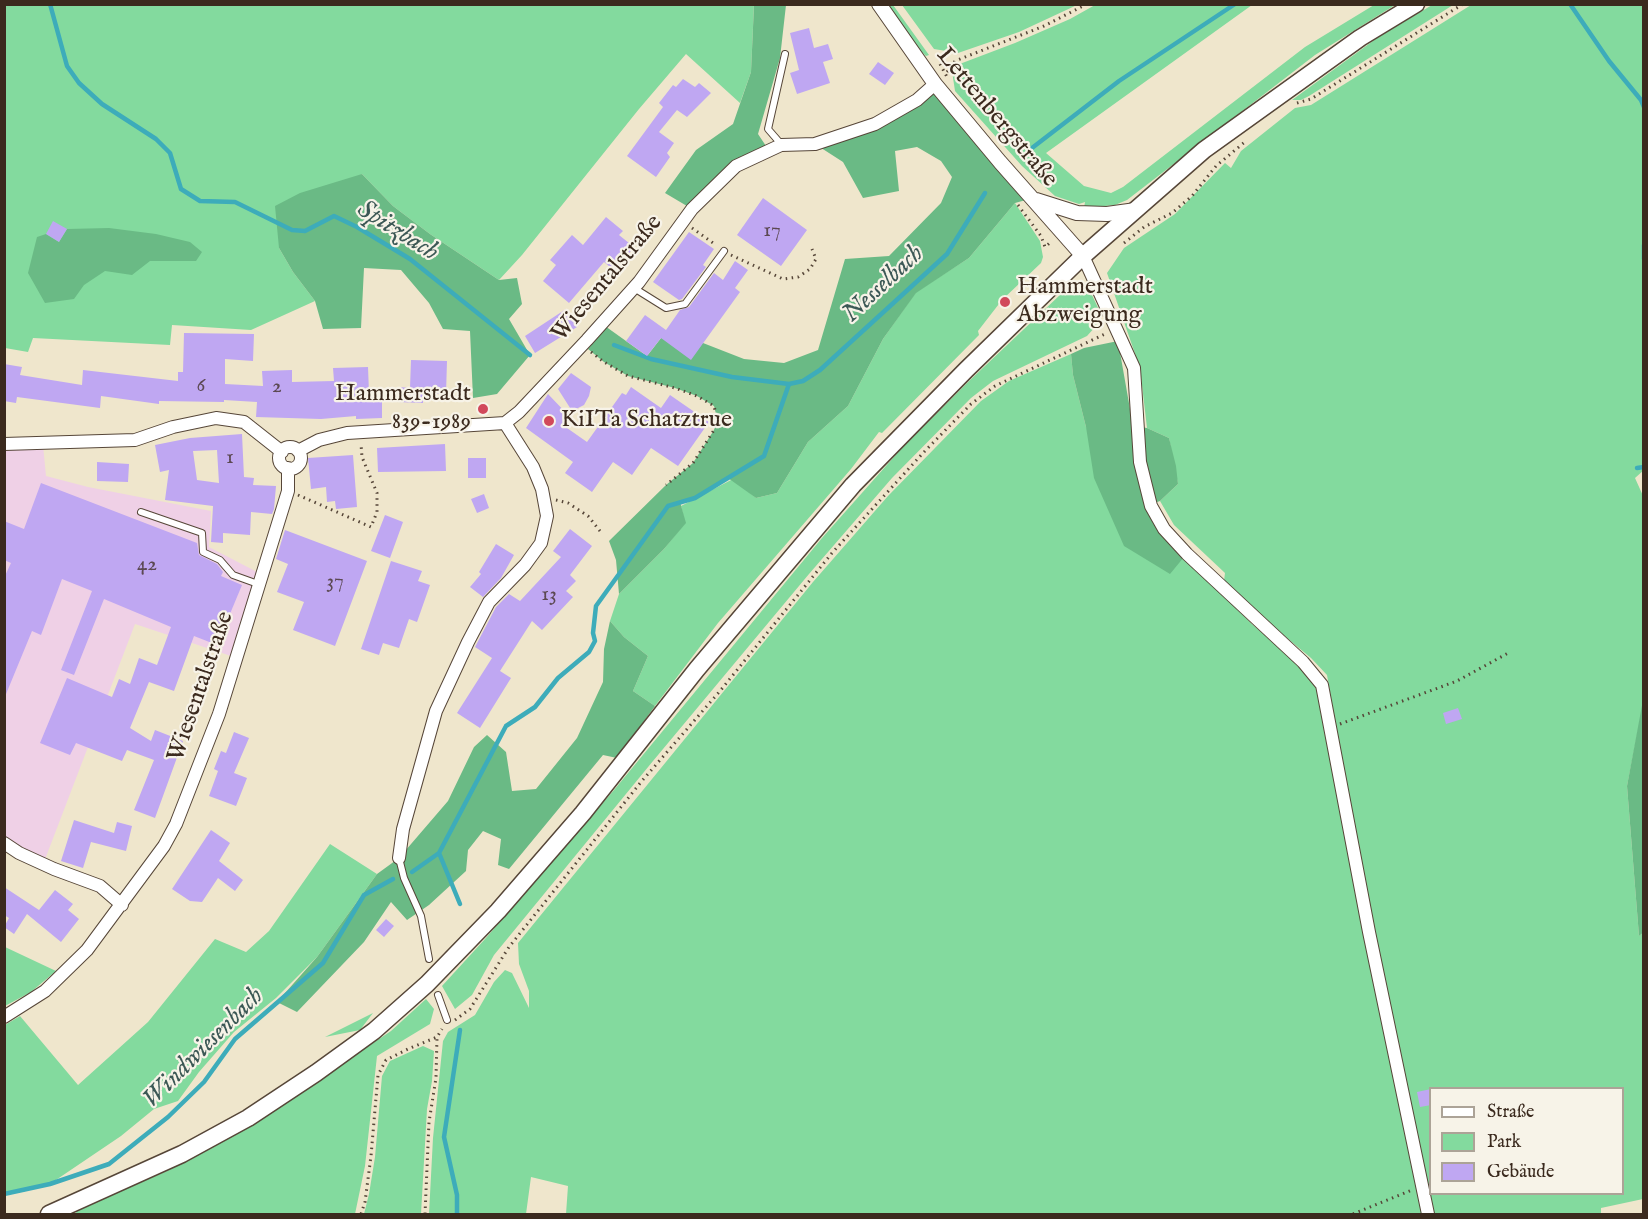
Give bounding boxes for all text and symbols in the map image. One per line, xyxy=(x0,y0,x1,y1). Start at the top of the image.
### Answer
street label: Lettenbergstraße xyxy=(929,42,1063,194)
water label: Spitzbach xyxy=(351,195,443,269)
street label: Wiesentalstraße xyxy=(547,210,669,348)
house number: 17 xyxy=(763,219,781,245)
water label: Nesselbach xyxy=(837,240,931,330)
place label: Hammerstadt Abzweigung xyxy=(1017,274,1153,330)
marker: Hammerstadt Abzweigung xyxy=(998,295,1012,309)
house number: 6 xyxy=(197,374,205,400)
house number: 2 xyxy=(272,375,282,401)
place label: Hammerstadt 839-1989 xyxy=(335,381,471,437)
marker: Hammerstadt 839-1989 xyxy=(476,402,490,416)
place label: KiITa Schatztrue xyxy=(561,407,732,435)
marker: KiITa Schatztrue xyxy=(542,414,556,428)
house number: 1 xyxy=(226,446,234,472)
house number: 42 xyxy=(137,553,157,579)
house number: 37 xyxy=(326,570,344,596)
house number: 13 xyxy=(541,583,557,609)
street label: Wiesentalstraße xyxy=(163,608,241,766)
water label: Windwiesenbach xyxy=(137,982,271,1116)
legend xyxy=(1429,1087,1624,1195)
text: Straße xyxy=(1487,1101,1534,1124)
text: Park xyxy=(1487,1131,1521,1154)
text: Gebäude xyxy=(1487,1161,1554,1184)

